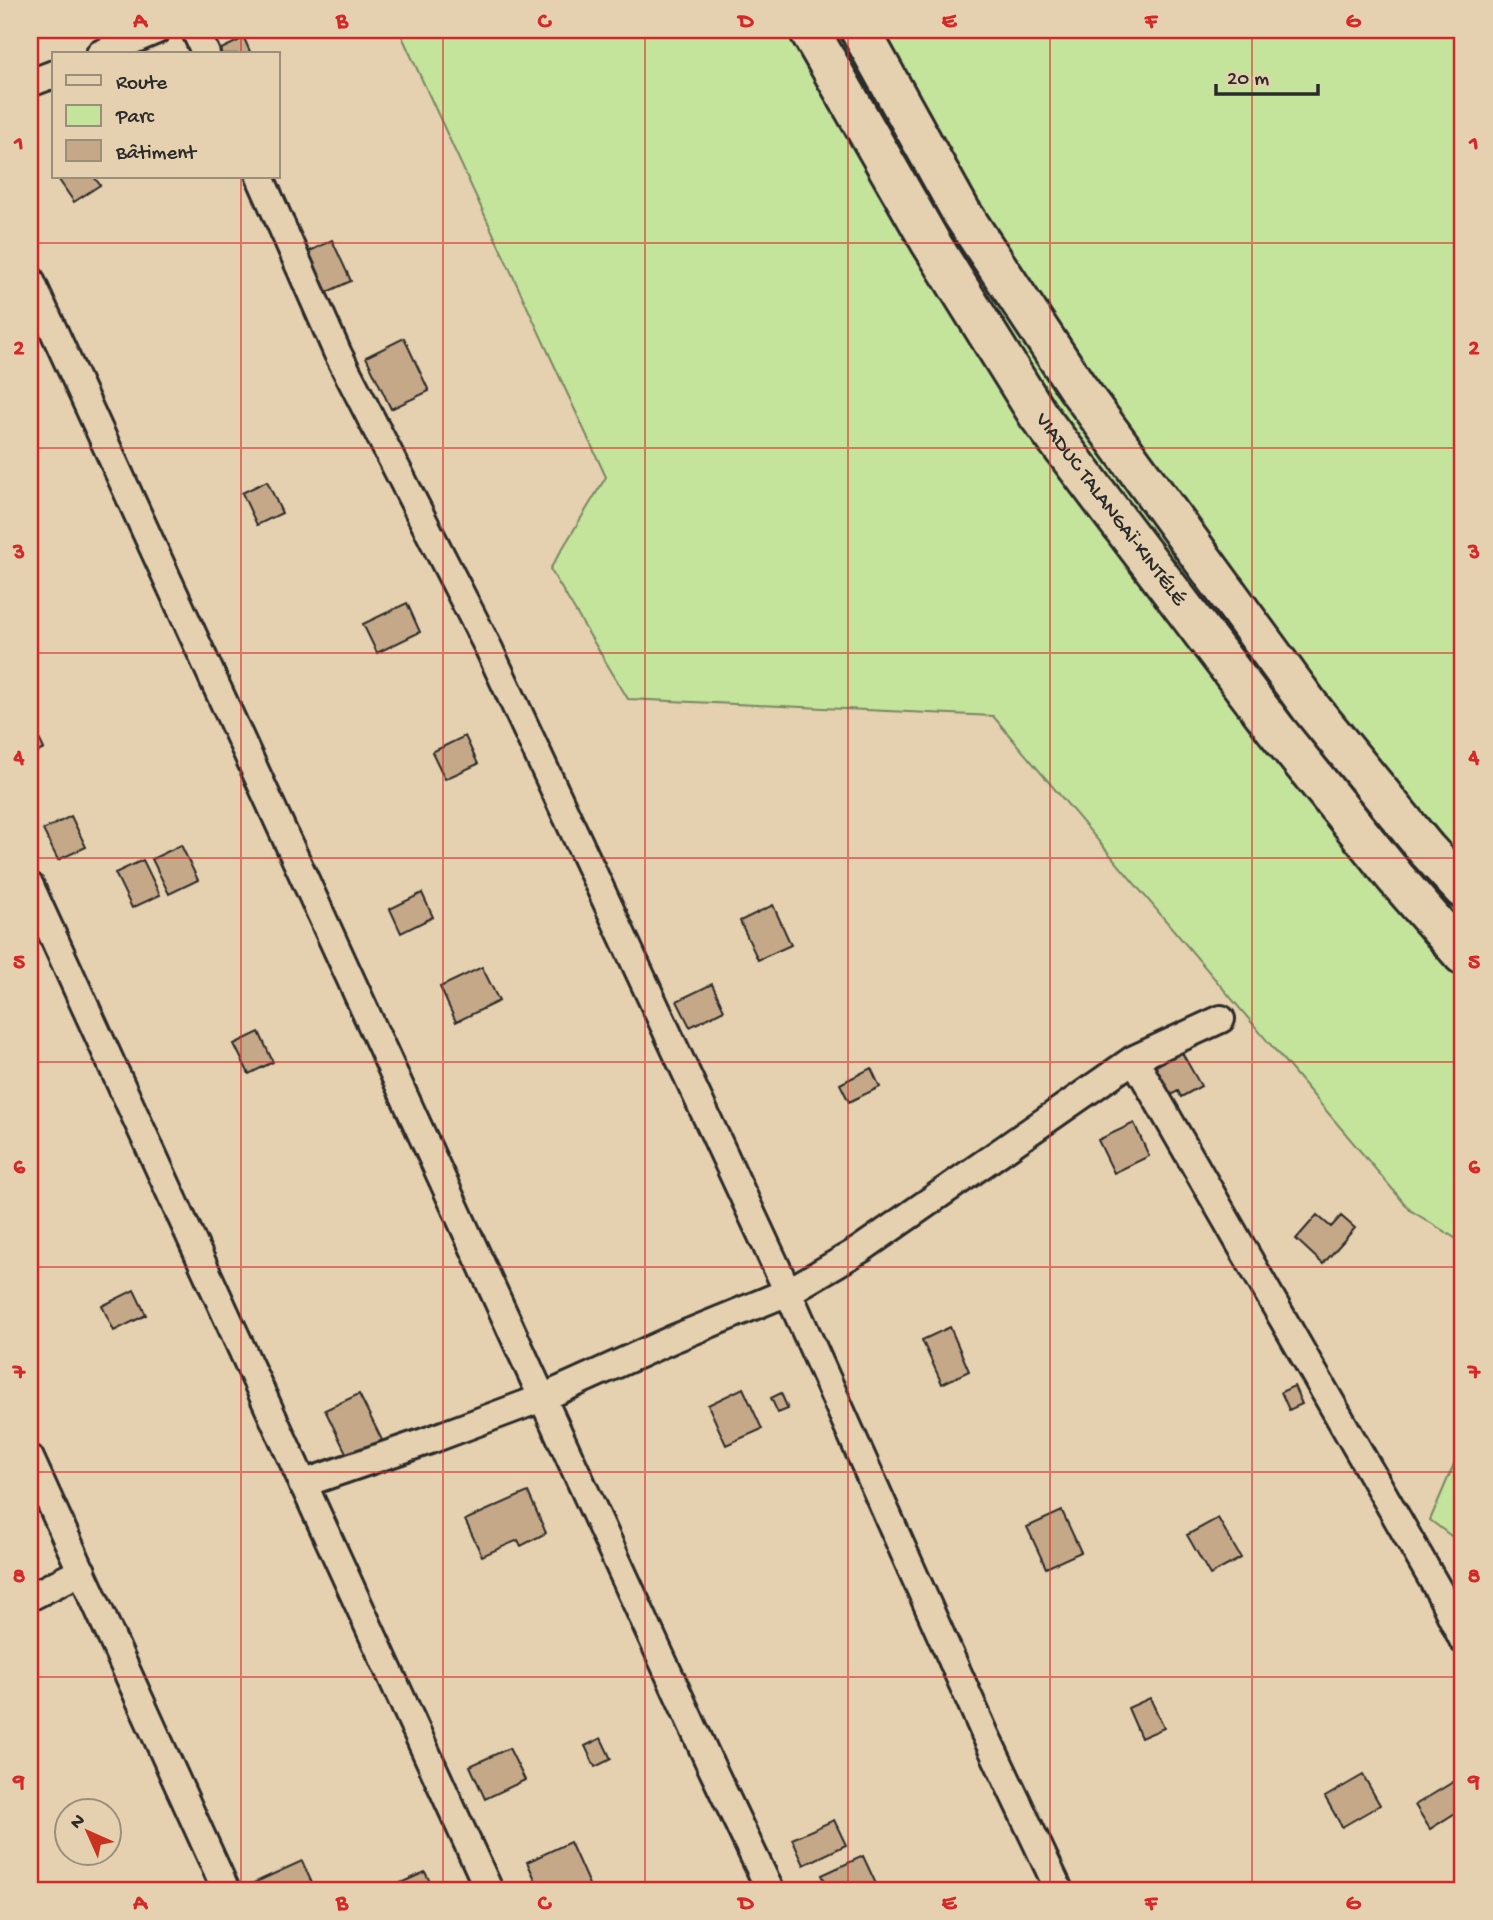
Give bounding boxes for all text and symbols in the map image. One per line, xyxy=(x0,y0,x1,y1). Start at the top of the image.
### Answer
text: A xyxy=(132,9,148,36)
text: B xyxy=(335,9,349,36)
text: C xyxy=(538,9,553,36)
text: D xyxy=(737,9,755,36)
text: E xyxy=(942,9,958,36)
text: F xyxy=(1144,9,1159,36)
text: G xyxy=(1346,9,1362,36)
legend xyxy=(52,52,280,178)
scale bar xyxy=(1216,52,1318,96)
text: 20 m xyxy=(1227,68,1269,93)
text: Route xyxy=(116,72,168,97)
text: Parc xyxy=(115,106,155,131)
text: 1 xyxy=(13,131,24,158)
text: 1 xyxy=(1468,131,1479,158)
text: Bâtiment xyxy=(115,142,198,167)
text: 2 xyxy=(13,336,25,363)
text: 2 xyxy=(1468,336,1480,363)
street label: VIADUC TALANGAÏ-KINTÉLÉ xyxy=(1028,408,1191,612)
text: 3 xyxy=(12,540,25,567)
text: 3 xyxy=(1467,540,1480,567)
text: 4 xyxy=(13,745,25,772)
text: 4 xyxy=(1468,745,1480,772)
text: 5 xyxy=(13,950,25,977)
text: 5 xyxy=(1468,950,1480,977)
text: 6 xyxy=(13,1155,26,1182)
text: 6 xyxy=(1468,1155,1481,1182)
text: 7 xyxy=(12,1360,26,1387)
text: 7 xyxy=(1467,1360,1481,1387)
text: 8 xyxy=(13,1564,26,1591)
text: 8 xyxy=(1468,1564,1481,1591)
text: 9 xyxy=(12,1769,25,1796)
text: 9 xyxy=(1467,1769,1480,1796)
north arrow xyxy=(52,1798,122,1868)
text: N xyxy=(66,1810,91,1835)
text: A xyxy=(132,1891,148,1918)
text: B xyxy=(335,1891,349,1918)
text: C xyxy=(538,1891,553,1918)
text: D xyxy=(737,1891,755,1918)
text: E xyxy=(942,1891,958,1918)
text: F xyxy=(1144,1891,1159,1918)
text: G xyxy=(1346,1891,1362,1918)

